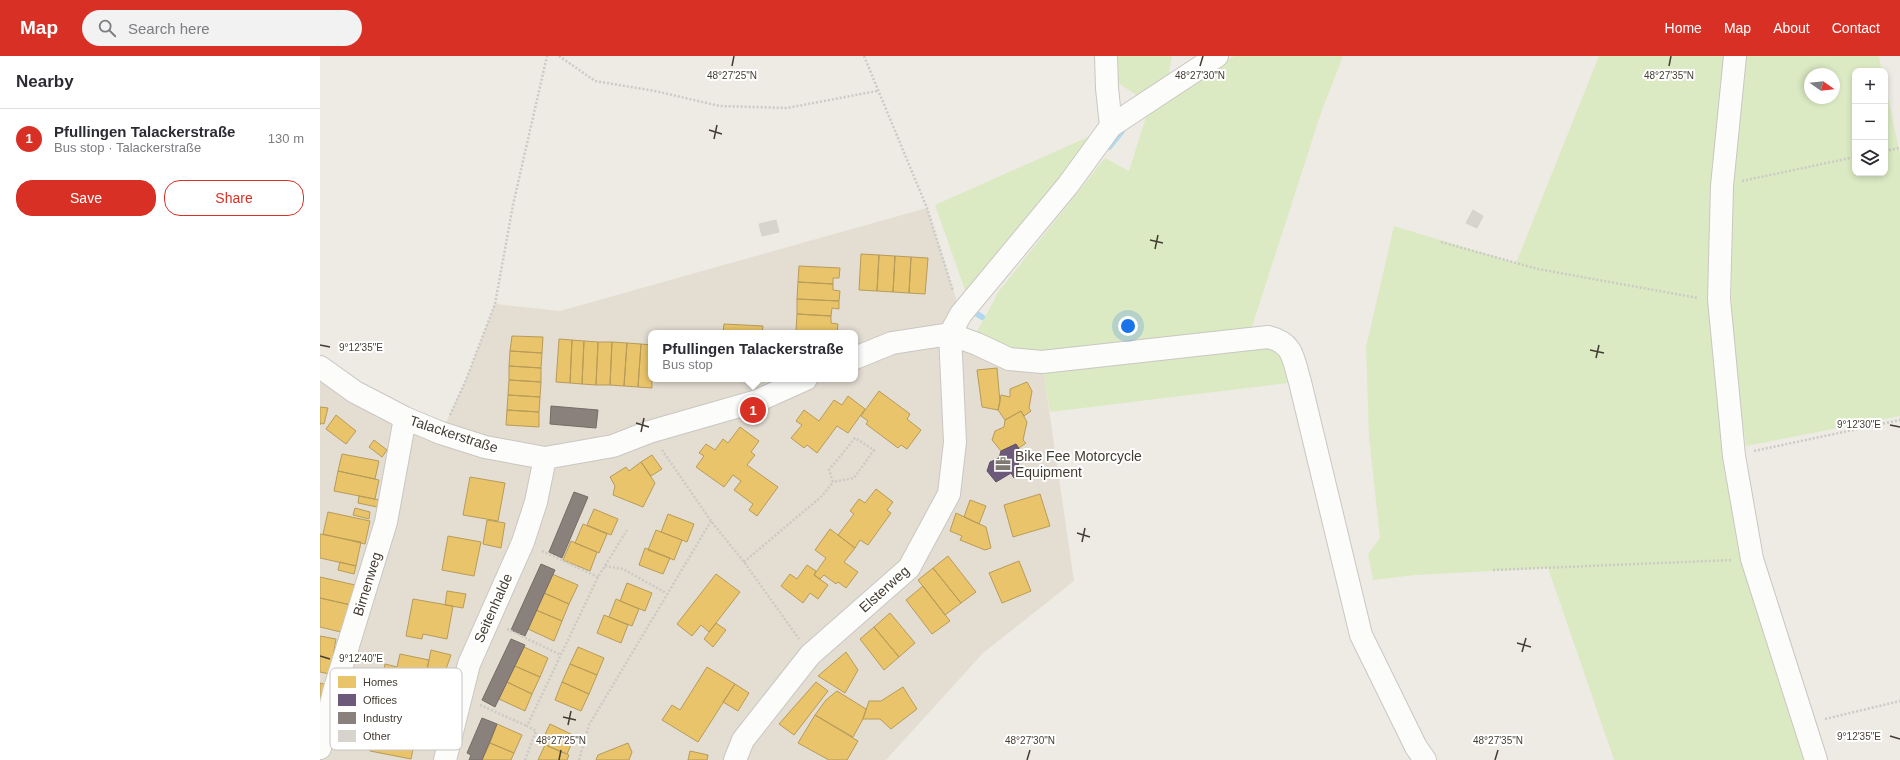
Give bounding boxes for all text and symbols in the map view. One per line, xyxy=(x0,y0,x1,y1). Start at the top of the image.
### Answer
search box xyxy=(82,10,362,46)
text: Map xyxy=(20,17,58,38)
icon: search xyxy=(96,17,118,39)
text: Search here xyxy=(128,20,210,37)
text: Home xyxy=(1665,20,1702,36)
text: Map xyxy=(1724,20,1751,36)
text: About xyxy=(1773,20,1810,36)
text: Contact xyxy=(1832,20,1880,36)
north arrow xyxy=(1804,68,1840,104)
map controls xyxy=(1852,68,1888,176)
button: + xyxy=(1852,68,1888,104)
text: 48°27'25"N xyxy=(707,70,757,81)
text: 48°27'30"N xyxy=(1175,70,1225,81)
text: 48°27'35"N xyxy=(1644,70,1694,81)
text: Nearby xyxy=(16,72,74,91)
button: − xyxy=(1852,104,1888,140)
text: Pfullingen Talackerstraße xyxy=(54,123,235,140)
text: 1 xyxy=(25,131,33,146)
text: 130 m xyxy=(268,131,304,146)
text: Bus stop · Talackerstraße xyxy=(54,140,201,155)
button: layers xyxy=(1852,140,1888,176)
button: Save xyxy=(16,180,156,216)
button: Share xyxy=(164,180,304,216)
your location xyxy=(1118,316,1138,336)
popup xyxy=(648,330,858,382)
text: Pfullingen Talackerstraße xyxy=(662,340,844,357)
text: 9°12'35"E xyxy=(339,342,383,353)
text: Bus stop xyxy=(662,357,713,372)
pin: 1 xyxy=(740,395,766,425)
street label: Talackerstraße xyxy=(408,412,500,456)
text: 9°12'30"E xyxy=(1837,419,1881,430)
place label: Bike Fee Motorcycle Equipment xyxy=(1015,448,1142,480)
office icon: Bike Fee Motorcycle Equipment xyxy=(994,455,1012,473)
street label: Birnenweg xyxy=(350,550,384,618)
street label: Elsterweg xyxy=(856,562,912,616)
street label: Seitenhalde xyxy=(471,571,515,645)
text: 9°12'40"E xyxy=(339,653,383,664)
legend xyxy=(330,668,462,750)
text: Homes xyxy=(363,676,398,688)
text: Offices xyxy=(363,694,398,706)
text: Industry xyxy=(363,712,403,724)
text: Other xyxy=(363,730,391,742)
text: 9°12'35"E xyxy=(1837,731,1881,742)
text: 48°27'25"N xyxy=(536,735,586,746)
text: 48°27'30"N xyxy=(1005,735,1055,746)
text: 48°27'35"N xyxy=(1473,735,1523,746)

